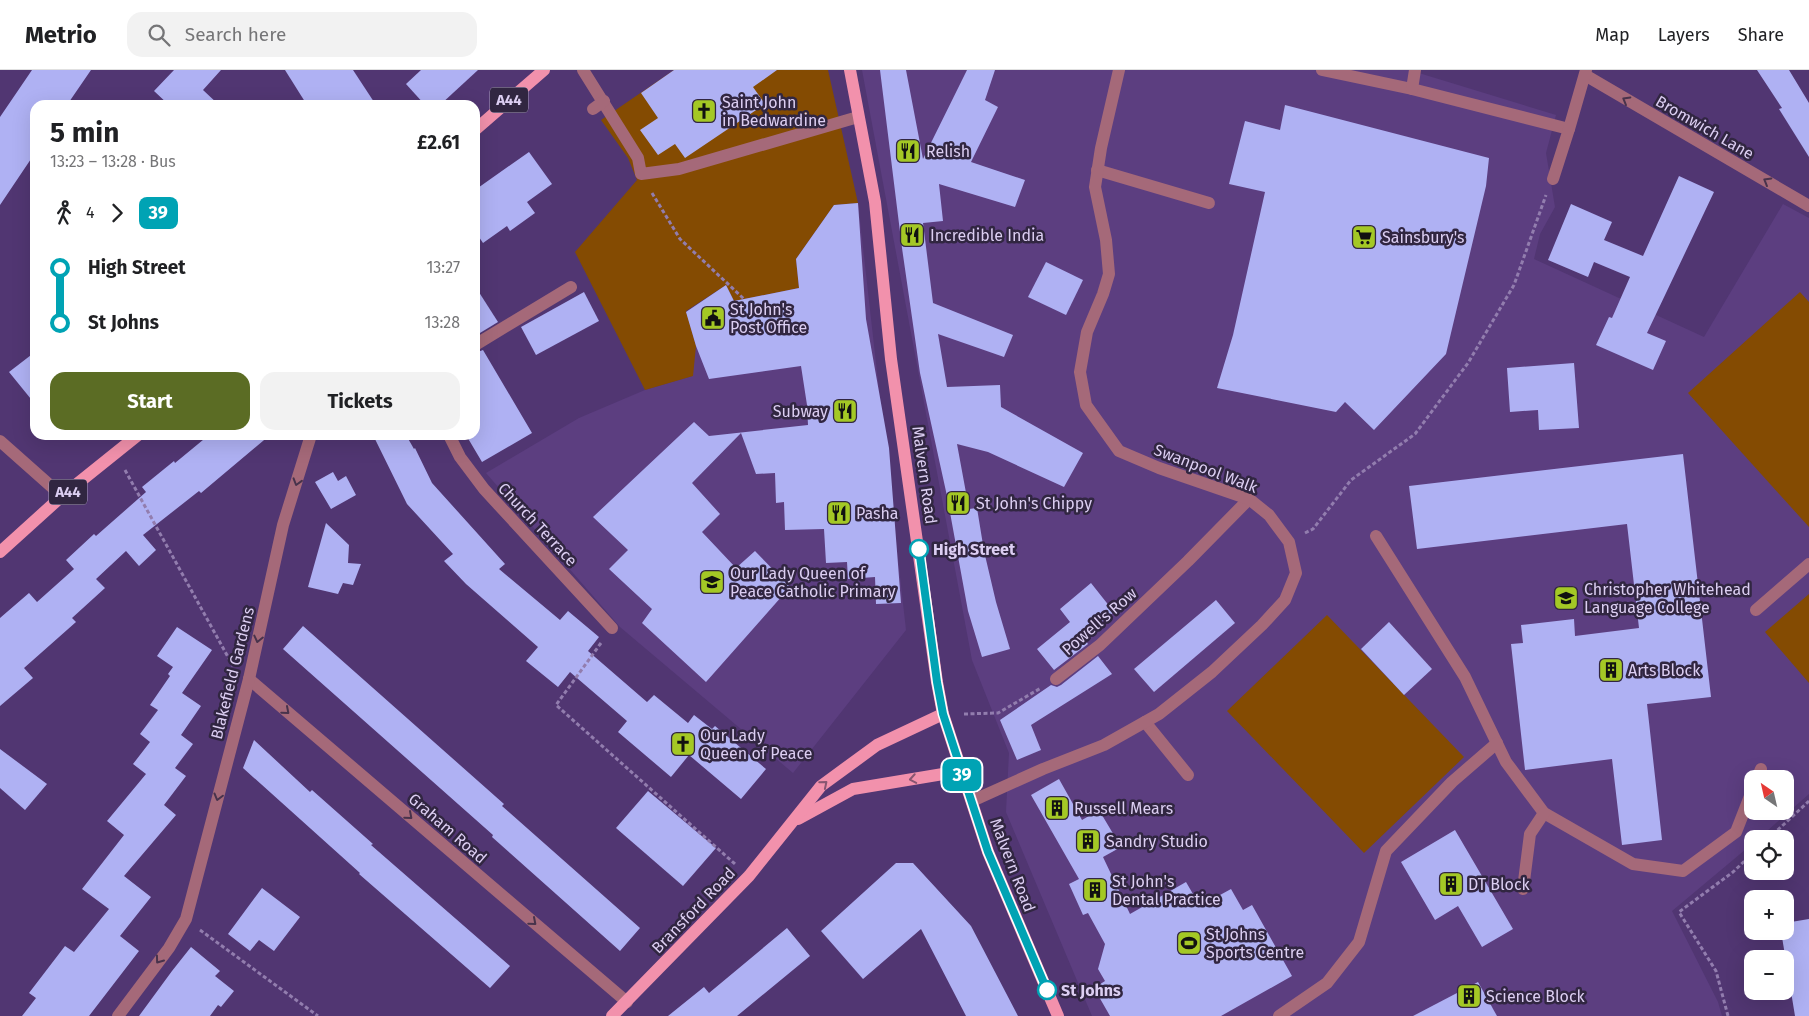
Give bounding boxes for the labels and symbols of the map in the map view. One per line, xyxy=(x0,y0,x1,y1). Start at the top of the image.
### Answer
road number: A44 xyxy=(490,88,528,112)
street label: Bromwich Lane xyxy=(1652,92,1757,163)
place label: Saint John in Bedwardine xyxy=(722,93,826,130)
one-way arrow xyxy=(1623,96,1632,106)
church icon: Saint John in Bedwardine xyxy=(691,98,717,124)
restaurant icon: Relish xyxy=(895,138,921,164)
place label: Relish xyxy=(926,142,970,161)
one-way arrow xyxy=(1763,178,1772,188)
restaurant icon: Incredible India xyxy=(899,222,925,248)
supermarket icon: Sainsbury's xyxy=(1351,224,1377,250)
place label: Incredible India xyxy=(930,226,1044,245)
place label: Sainsbury's xyxy=(1382,228,1464,247)
place label: St John's Post Office xyxy=(730,300,807,337)
public building icon: St John's Post Office xyxy=(700,305,726,331)
restaurant icon: Subway xyxy=(832,398,858,424)
place label: Subway xyxy=(773,402,828,421)
street label: Malvern Road xyxy=(908,425,941,525)
street label: Swanpool Walk xyxy=(1151,440,1261,497)
one-way arrow xyxy=(292,477,302,485)
street label: Church Terrace xyxy=(494,479,581,570)
road number: A44 xyxy=(49,480,87,504)
restaurant icon: St John's Chippy xyxy=(945,490,971,516)
place label: St John's Chippy xyxy=(976,494,1092,513)
restaurant icon: Pasha xyxy=(826,500,852,526)
place label: Pasha xyxy=(856,504,899,523)
marker: High Street xyxy=(909,539,929,559)
place label: High Street xyxy=(933,540,1016,559)
place label: Our Lady Queen of Peace Catholic Primary xyxy=(730,564,896,601)
school or university icon: Our Lady Queen of Peace Catholic Primary xyxy=(699,569,725,595)
place label: Christopher Whitehead Language College xyxy=(1584,580,1751,617)
street label: Powell's Row xyxy=(1058,583,1141,659)
school or university icon: Christopher Whitehead Language College xyxy=(1553,585,1579,611)
street label: Blakefield Gardens xyxy=(207,605,258,741)
one-way arrow xyxy=(253,635,264,644)
building icon: Arts Block xyxy=(1598,657,1624,683)
place label: Arts Block xyxy=(1628,661,1701,680)
one-way arrow xyxy=(280,705,289,714)
place label: Our Lady Queen of Peace xyxy=(700,726,813,763)
church icon: Our Lady Queen of Peace xyxy=(670,731,696,757)
line badge: 39 xyxy=(940,759,984,791)
north arrow xyxy=(1744,770,1794,820)
one-way arrow xyxy=(908,773,917,783)
one-way arrow xyxy=(819,781,828,790)
street label: Graham Road xyxy=(405,789,491,867)
one-way arrow xyxy=(213,792,224,801)
building icon: Russell Mears xyxy=(1044,795,1070,821)
place label: Russell Mears xyxy=(1074,799,1173,818)
one-way arrow xyxy=(404,811,413,820)
street label: Malvern Road xyxy=(986,816,1039,915)
building icon: Sandry Studio xyxy=(1075,828,1101,854)
place label: Sandry Studio xyxy=(1106,832,1208,851)
street label: Bransford Road xyxy=(648,864,739,957)
building icon: DT Block xyxy=(1438,871,1464,897)
place label: St John's Dental Practice xyxy=(1112,872,1221,909)
place label: DT Block xyxy=(1468,875,1531,894)
building icon: St John's Dental Practice xyxy=(1082,877,1108,903)
one-way arrow xyxy=(527,916,536,925)
place label: St Johns Sports Centre xyxy=(1206,925,1304,962)
sports icon: St Johns Sports Centre xyxy=(1176,930,1202,956)
one-way arrow xyxy=(157,954,165,963)
marker: St Johns xyxy=(1037,980,1057,1000)
place label: St Johns xyxy=(1061,981,1121,1000)
building icon: Science Block xyxy=(1456,983,1482,1009)
place label: Science Block xyxy=(1486,987,1586,1006)

